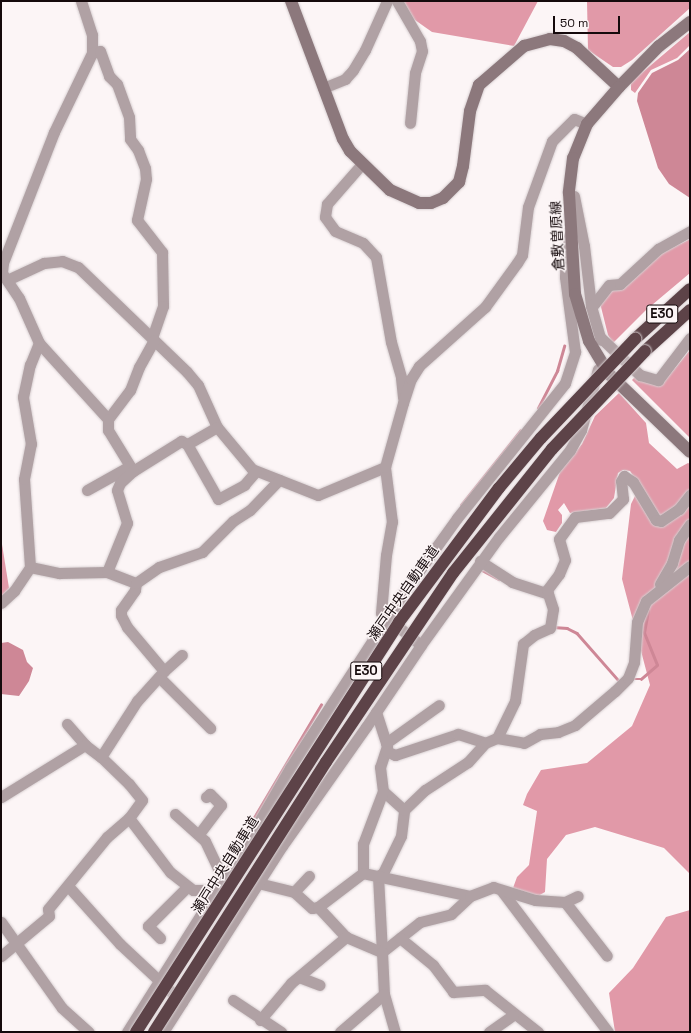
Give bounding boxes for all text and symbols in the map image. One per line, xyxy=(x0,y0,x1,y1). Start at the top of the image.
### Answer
scale bar xyxy=(555,8,622,34)
text: 50 m xyxy=(560,15,588,31)
street label: 倉敷曽原線 xyxy=(547,201,567,271)
road number: E30 xyxy=(646,303,678,325)
street label: 瀬戸中央自動車道 xyxy=(364,542,442,644)
road number: E30 xyxy=(350,660,382,682)
street label: 瀬戸中央自動車道 xyxy=(188,813,262,917)

